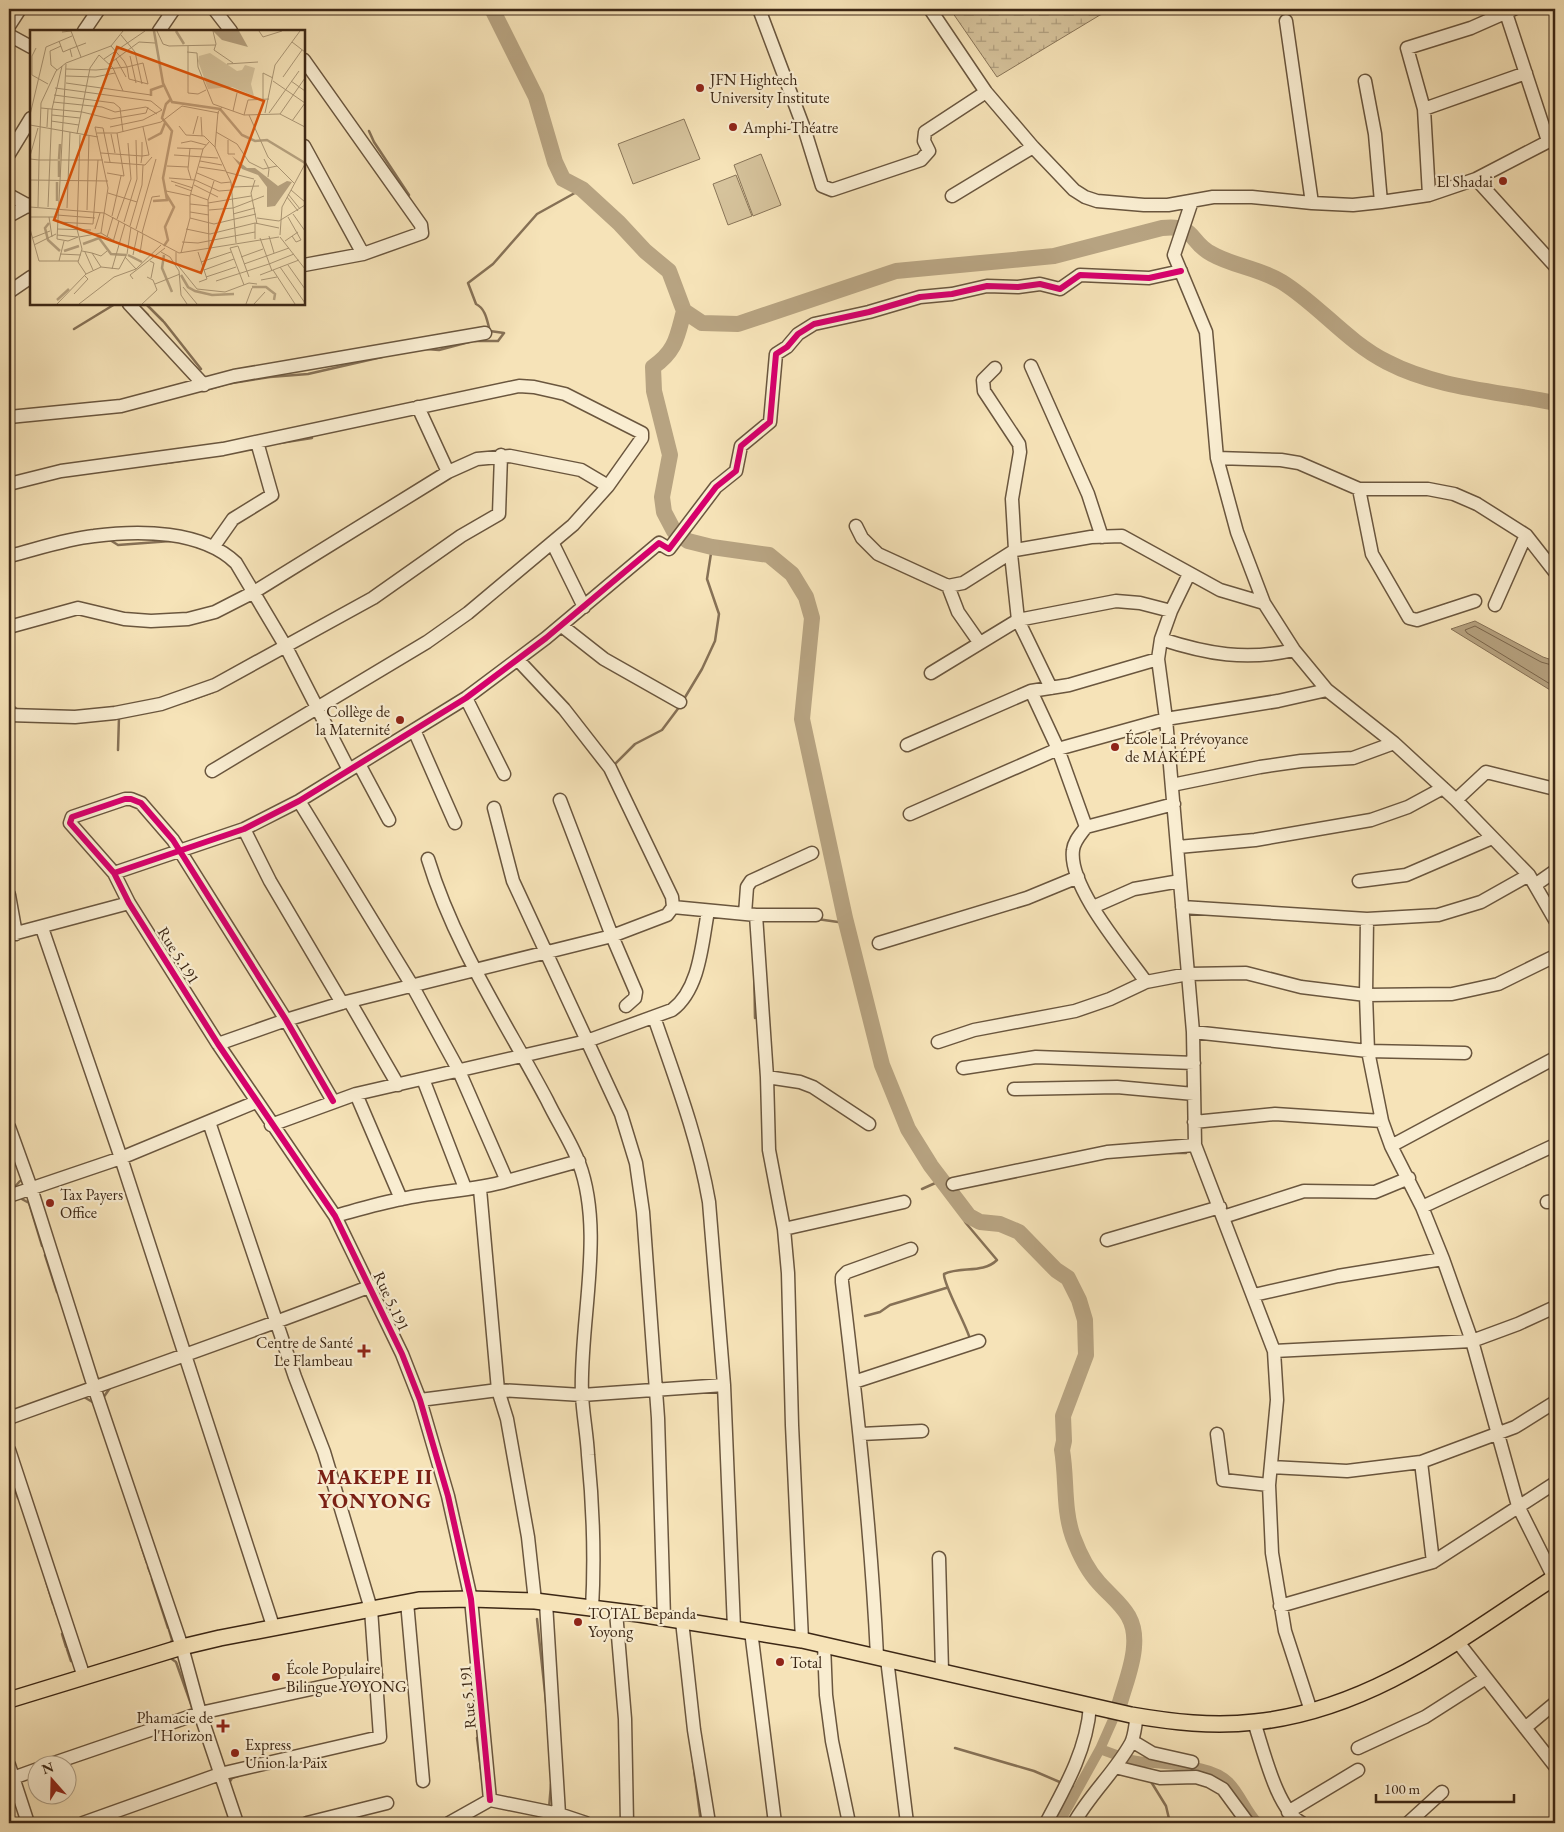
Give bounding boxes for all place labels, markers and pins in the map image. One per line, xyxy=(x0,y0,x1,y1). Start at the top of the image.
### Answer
place label: JFN Hightech University Institute xyxy=(708,69,829,108)
marker: JFN Hightech University Institute xyxy=(694,82,706,94)
place label: Amphi-Théatre xyxy=(742,117,838,138)
marker: Amphi-Théatre xyxy=(727,121,739,133)
place label: El Shadai xyxy=(1436,171,1493,192)
marker: El Shadai xyxy=(1497,175,1509,187)
place label: Collège de la Maternité xyxy=(316,701,390,740)
marker: Collège de la Maternité xyxy=(394,714,406,726)
place label: École La Prévoyance de MAKÉPÉ xyxy=(1125,728,1248,767)
marker: École La Prévoyance de MAKÉPÉ xyxy=(1109,741,1121,753)
place label: Tax Payers Office xyxy=(60,1184,123,1223)
marker: Tax Payers Office xyxy=(44,1197,56,1209)
place label: Centre de Santé Le Flambeau xyxy=(256,1332,354,1371)
marker: Centre de Santé Le Flambeau xyxy=(357,1344,371,1358)
place label: TOTAL Bepanda Yoyong xyxy=(588,1603,697,1642)
marker: TOTAL Bepanda Yoyong xyxy=(572,1616,584,1628)
place label: Total xyxy=(790,1652,822,1673)
marker: Total xyxy=(774,1656,786,1668)
place label: École Populaire Bilingue YOYONG xyxy=(286,1658,407,1697)
marker: École Populaire Bilingue YOYONG xyxy=(270,1671,282,1683)
place label: Phamacie de l'Horizon xyxy=(137,1707,214,1746)
marker: Phamacie de l'Horizon xyxy=(217,1720,229,1732)
place label: Express Union la Paix xyxy=(245,1734,328,1773)
marker: Express Union la Paix xyxy=(229,1747,241,1759)

